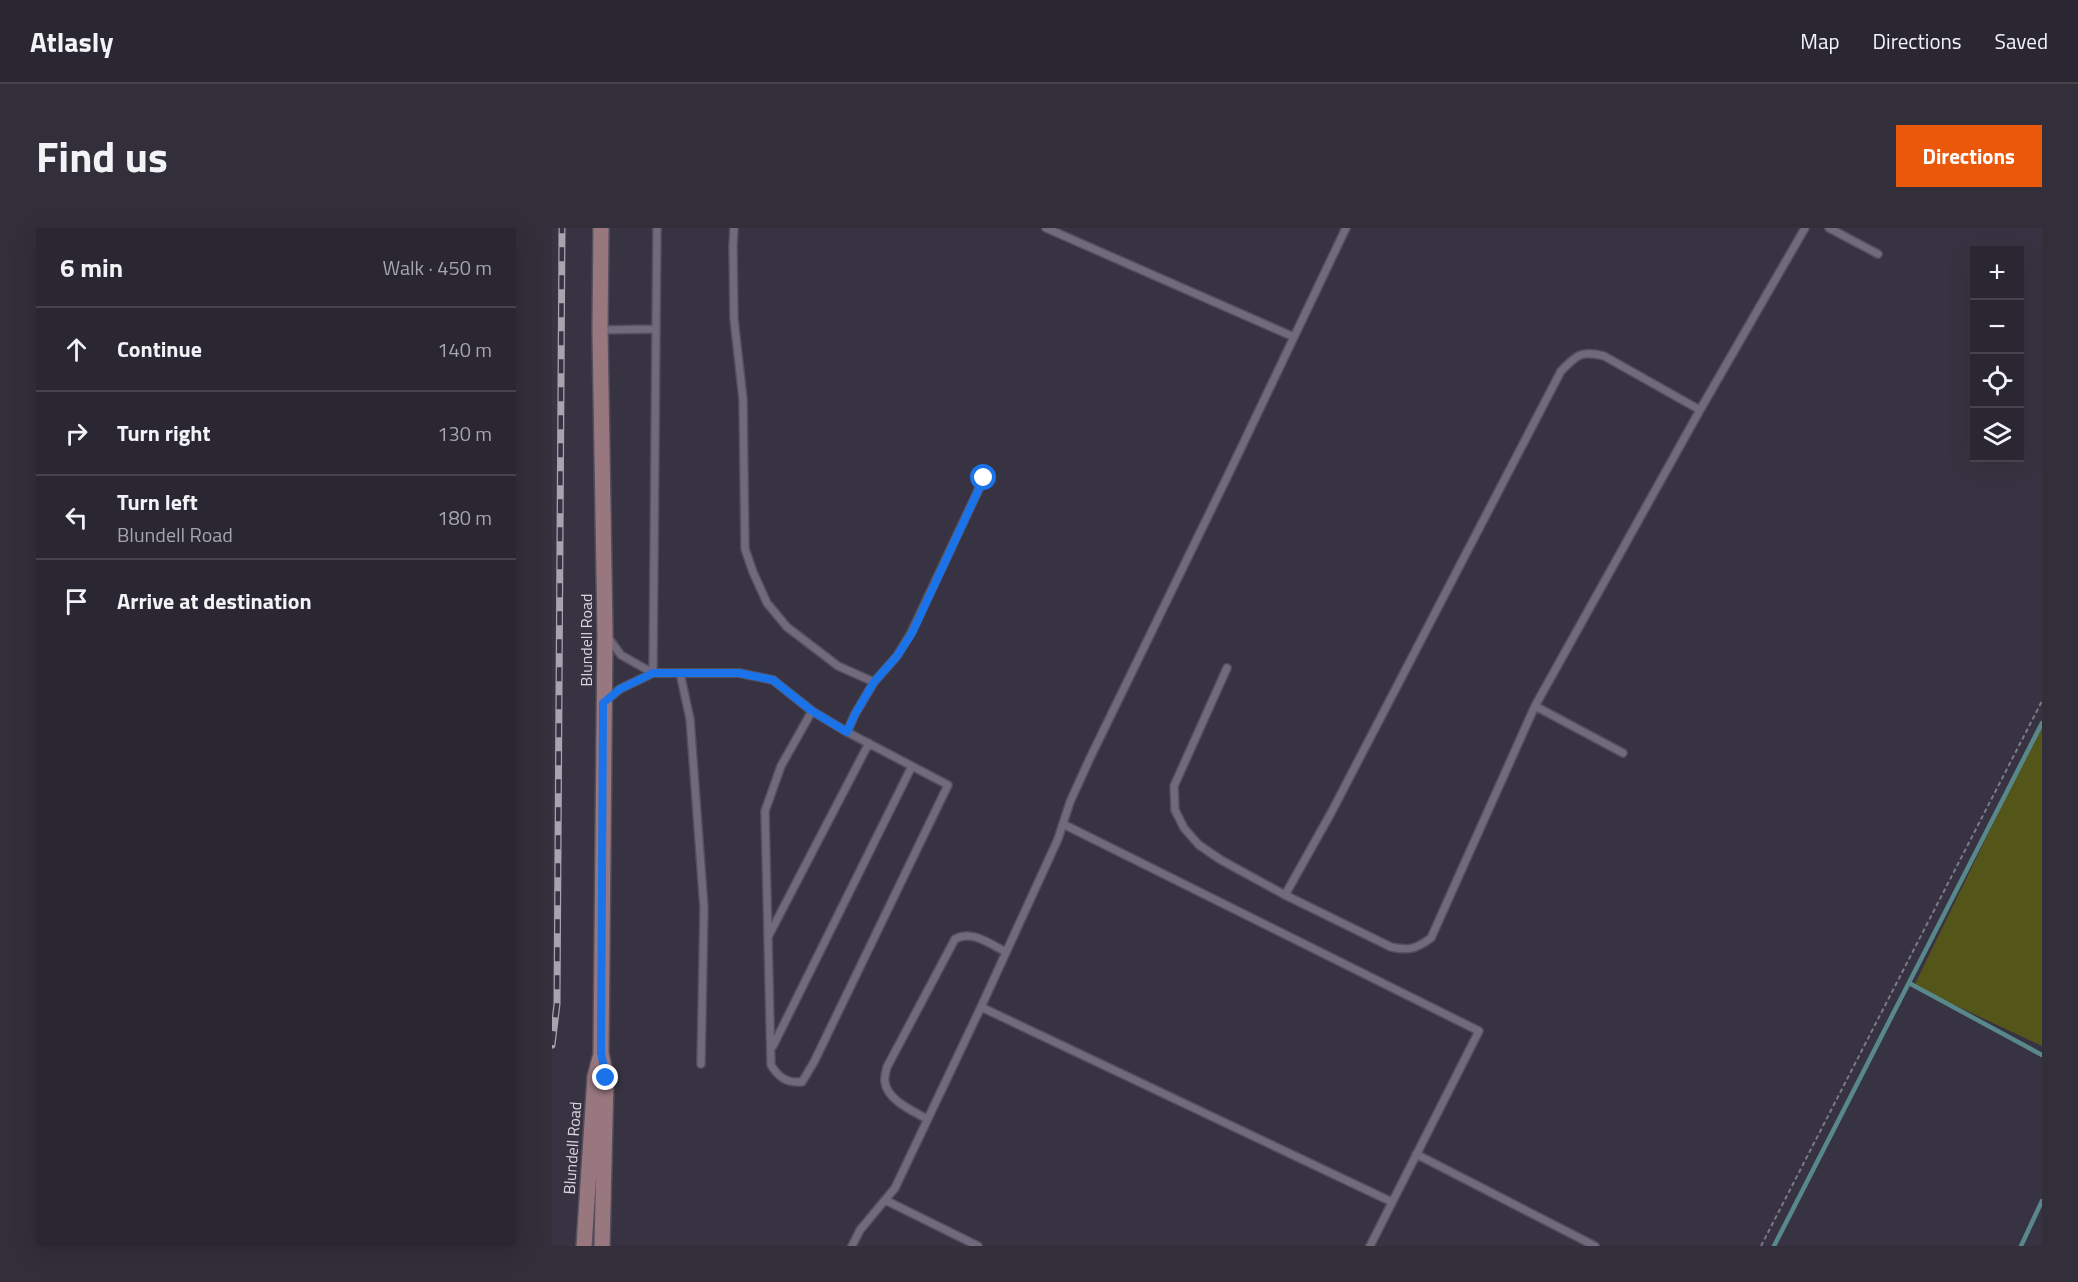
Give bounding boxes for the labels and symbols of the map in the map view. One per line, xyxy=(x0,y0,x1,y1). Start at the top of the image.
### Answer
route start xyxy=(970,464,996,490)
street label: Blundell Road xyxy=(574,594,598,686)
route end xyxy=(592,1064,618,1090)
street label: Blundell Road xyxy=(557,1101,587,1195)

